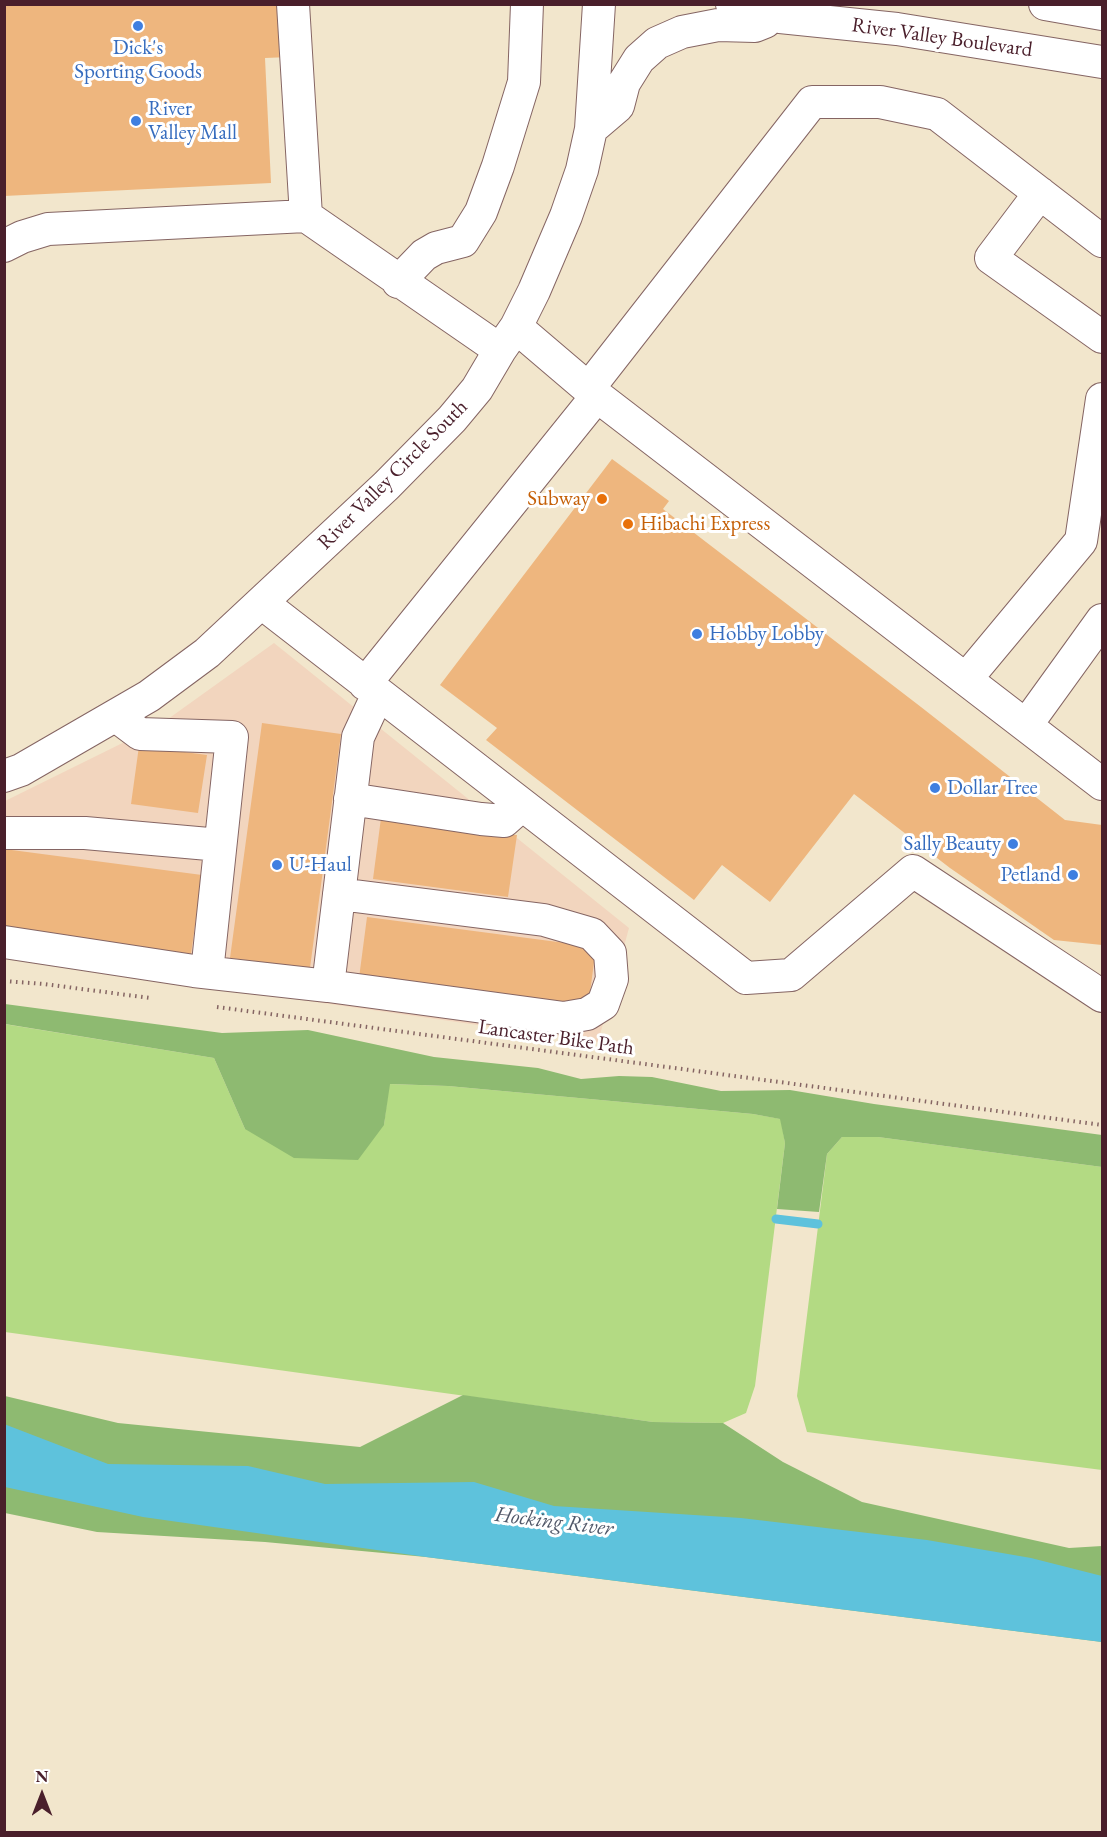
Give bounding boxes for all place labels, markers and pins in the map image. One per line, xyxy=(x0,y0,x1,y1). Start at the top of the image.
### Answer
marker: Dick's Sporting Goods xyxy=(131,19,145,33)
place label: Dick's Sporting Goods xyxy=(74,35,202,85)
place label: River Valley Mall xyxy=(148,96,237,146)
marker: River Valley Mall xyxy=(129,114,143,128)
place label: Subway xyxy=(527,486,590,512)
marker: Subway xyxy=(595,492,609,506)
place label: Hibachi Express xyxy=(640,511,770,537)
marker: Hibachi Express xyxy=(621,517,635,531)
place label: Hobby Lobby xyxy=(709,621,824,647)
marker: Hobby Lobby xyxy=(690,627,704,641)
place label: Dollar Tree xyxy=(947,775,1038,801)
marker: Dollar Tree xyxy=(928,781,942,795)
place label: Sally Beauty xyxy=(904,831,1001,857)
marker: Sally Beauty xyxy=(1006,837,1020,851)
place label: U-Haul xyxy=(289,852,352,878)
marker: U-Haul xyxy=(270,858,284,872)
place label: Petland xyxy=(1001,862,1061,888)
marker: Petland xyxy=(1066,868,1080,882)

